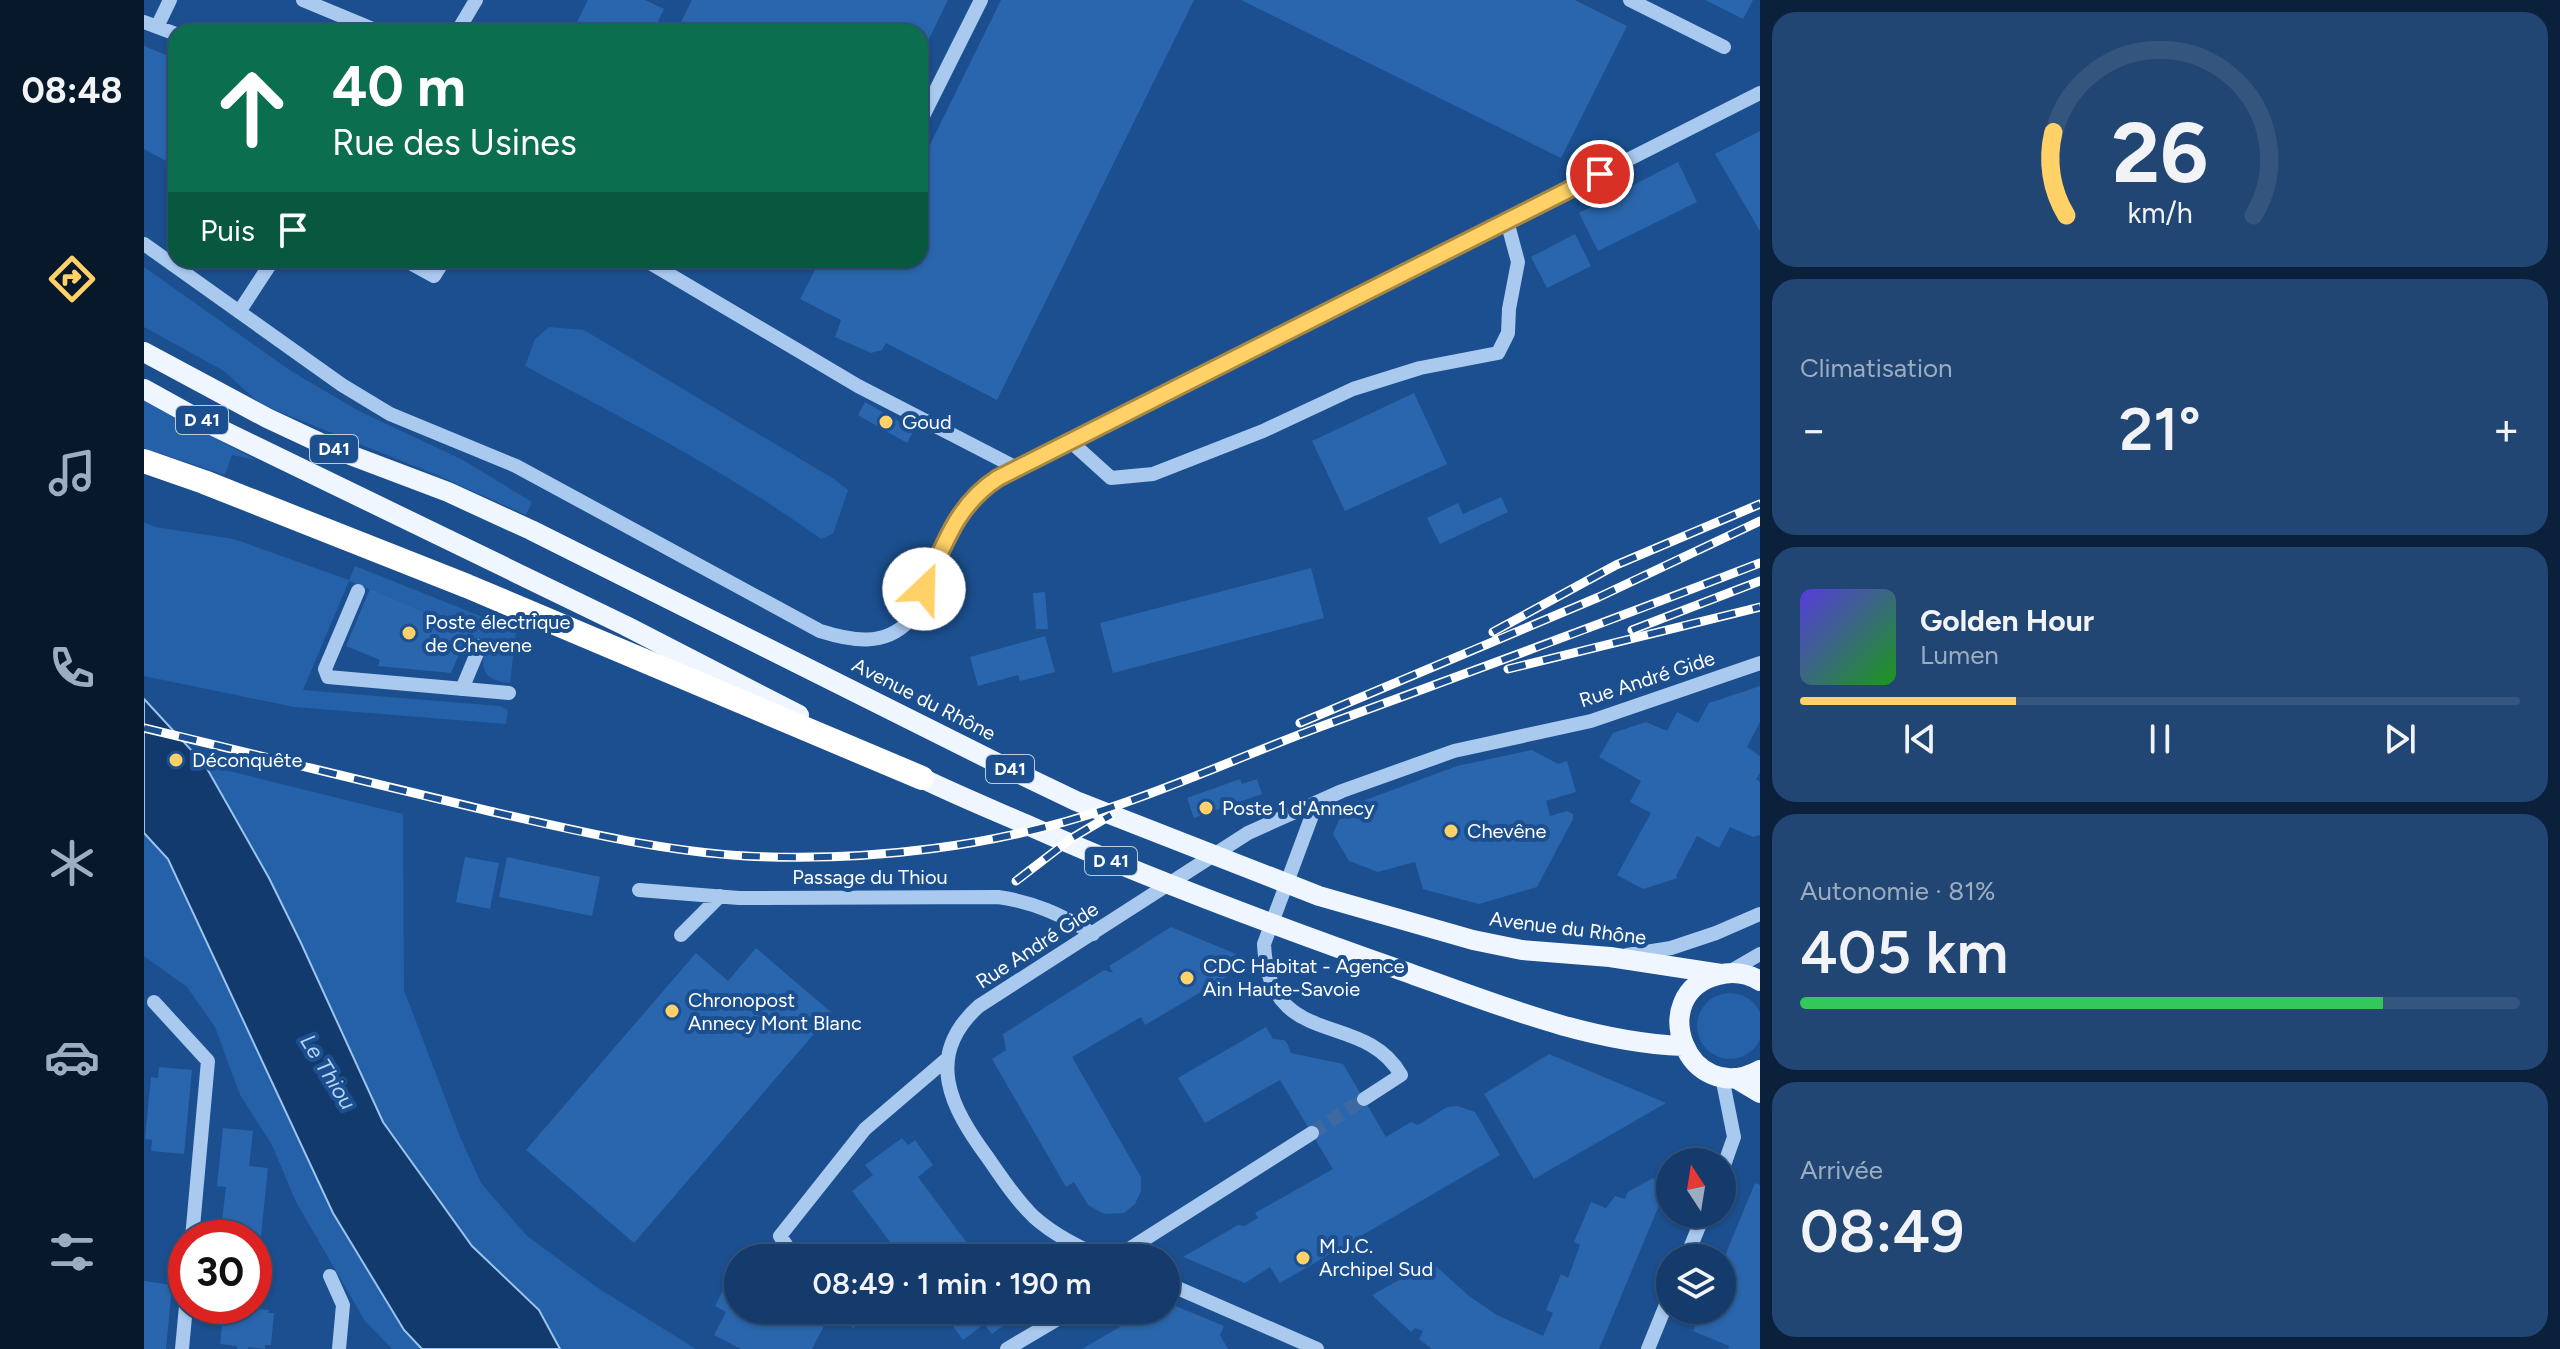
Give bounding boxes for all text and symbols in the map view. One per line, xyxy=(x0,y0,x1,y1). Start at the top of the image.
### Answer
text: 40 m xyxy=(332,53,466,120)
icon: ahead xyxy=(200,56,304,160)
text: 08:48 xyxy=(21,69,123,112)
text: 26 xyxy=(2112,102,2208,202)
text: Rue des Usines xyxy=(332,121,577,164)
pin xyxy=(1566,140,1634,208)
icon: arrive xyxy=(1578,152,1622,196)
text: km/h xyxy=(2127,196,2193,230)
icon: arrive xyxy=(271,208,315,252)
text: Puis xyxy=(200,212,255,249)
icon: directions xyxy=(44,251,100,307)
text: Climatisation xyxy=(1800,352,1953,384)
text: 21° xyxy=(2119,393,2201,465)
text: − xyxy=(1800,403,1827,456)
text: + xyxy=(2493,403,2520,456)
road number: D 41 xyxy=(176,406,228,434)
place label: Goud xyxy=(902,410,952,434)
marker: Goud xyxy=(877,413,895,431)
road number: D41 xyxy=(310,435,358,463)
icon: music xyxy=(44,445,100,501)
position arrow xyxy=(882,547,966,631)
text: Golden Hour xyxy=(1920,602,2094,639)
place label: Poste électrique de Chevene xyxy=(425,610,570,657)
marker: Poste électrique de Chevene xyxy=(400,624,418,642)
text: Lumen xyxy=(1920,639,1999,671)
icon: phone xyxy=(44,640,100,696)
street label: Rue André Gide xyxy=(1576,646,1718,712)
street label: Avenue du Rhône xyxy=(848,652,1000,746)
icon: previous xyxy=(1898,717,1942,761)
icon: pause xyxy=(2138,717,2182,761)
icon: next xyxy=(2378,717,2422,761)
place label: Déconquête xyxy=(192,748,302,772)
marker: Déconquête xyxy=(167,751,185,769)
road number: D41 xyxy=(986,755,1034,783)
place label: Poste 1 d'Annecy xyxy=(1222,796,1375,820)
marker: Poste 1 d'Annecy xyxy=(1197,799,1215,817)
place label: Chevêne xyxy=(1467,819,1546,843)
marker: Chevêne xyxy=(1442,822,1460,840)
icon: climate xyxy=(44,835,100,891)
road number: D 41 xyxy=(1085,847,1137,875)
street label: Passage du Thiou xyxy=(792,865,948,889)
text: Autonomie · 81% xyxy=(1800,875,1995,907)
street label: Rue André Gide xyxy=(971,896,1103,993)
street label: Avenue du Rhône xyxy=(1488,906,1648,950)
text: 405 km xyxy=(1800,916,2008,988)
place label: CDC Habitat - Agence Ain Haute-Savoie xyxy=(1203,954,1405,1001)
marker: CDC Habitat - Agence Ain Haute-Savoie xyxy=(1178,969,1196,987)
place label: Chronopost Annecy Mont Blanc xyxy=(688,988,862,1035)
marker: Chronopost Annecy Mont Blanc xyxy=(663,1002,681,1020)
icon: car xyxy=(44,1029,100,1085)
water label: Le Thiou xyxy=(294,1029,362,1115)
north arrow xyxy=(1656,1148,1736,1228)
map controls xyxy=(1656,1148,1736,1324)
text: Arrivée xyxy=(1800,1154,1883,1186)
text: 08:49 xyxy=(1800,1195,1965,1267)
speed limit sign: 30 xyxy=(168,1220,272,1324)
icon: filters xyxy=(44,1224,100,1280)
place label: M.J.C. Archipel Sud xyxy=(1319,1234,1433,1281)
button: layers xyxy=(1656,1244,1736,1324)
marker: M.J.C. Archipel Sud xyxy=(1294,1249,1312,1267)
text: 08:49 · 1 min · 190 m xyxy=(812,1265,1092,1302)

